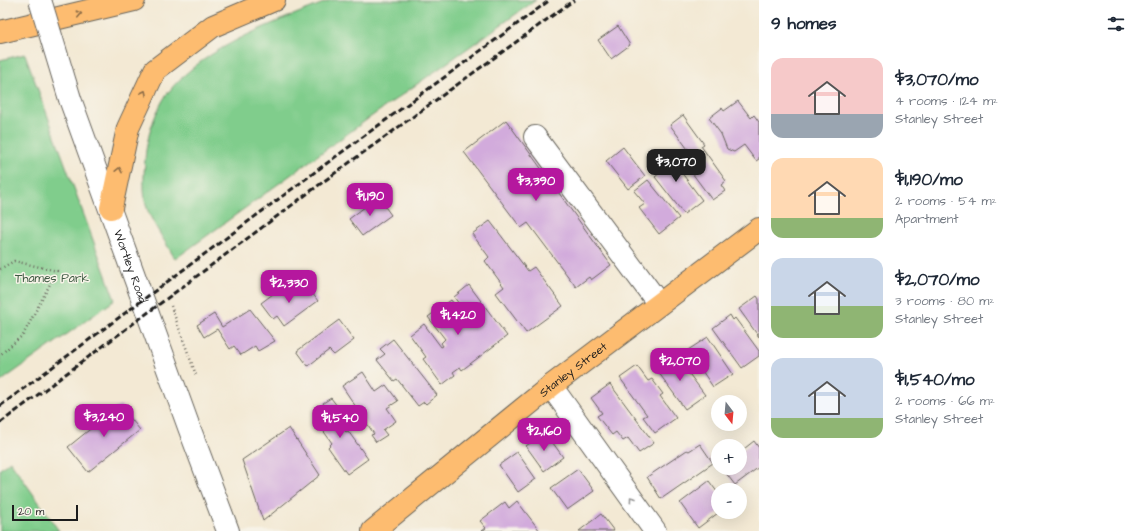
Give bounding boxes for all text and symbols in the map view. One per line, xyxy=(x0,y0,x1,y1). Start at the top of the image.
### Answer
one-way arrow xyxy=(76,10,82,18)
text: 9 homes xyxy=(771,12,836,36)
icon: filters xyxy=(1105,13,1127,35)
text: $3,070/mo xyxy=(895,68,979,92)
icon: home xyxy=(803,74,851,122)
one-way arrow xyxy=(139,90,147,97)
text: 4 rooms · 124 m² xyxy=(895,92,998,110)
text: Stanley Street xyxy=(895,110,983,128)
pin: $3,070 xyxy=(643,149,709,183)
text: $3,070 xyxy=(656,153,696,171)
one-way arrow xyxy=(114,167,122,173)
pin: $3,390 xyxy=(503,168,569,202)
text: $1,190/mo xyxy=(895,168,963,192)
text: $3,390 xyxy=(517,172,555,190)
icon: home xyxy=(803,174,851,222)
pin: $1,190 xyxy=(337,183,403,217)
text: $1,190 xyxy=(356,187,384,205)
text: 2 rooms · 54 m² xyxy=(895,192,997,210)
text: Apartment xyxy=(895,210,959,228)
street label: Wortley Road xyxy=(109,227,151,306)
text: $2,070/mo xyxy=(895,268,980,292)
park label: Thames Park xyxy=(15,270,90,287)
pin: $2,330 xyxy=(256,270,322,304)
text: $2,330 xyxy=(270,274,308,292)
icon: home xyxy=(803,274,851,322)
text: 3 rooms · 80 m² xyxy=(895,292,994,310)
pin: $1,420 xyxy=(425,302,491,336)
text: $1,420 xyxy=(440,306,476,324)
text: Stanley Street xyxy=(895,310,983,328)
street label: Stanley Street xyxy=(536,338,611,401)
pin: $2,070 xyxy=(647,348,713,382)
text: $2,070 xyxy=(659,352,701,370)
text: $1,540/mo xyxy=(895,368,975,392)
icon: home xyxy=(803,374,851,422)
text: 2 rooms · 66 m² xyxy=(895,392,995,410)
north arrow xyxy=(711,395,747,431)
map controls xyxy=(711,395,747,519)
pin: $3,240 xyxy=(71,404,137,438)
pin: $1,540 xyxy=(307,405,373,439)
text: $3,240 xyxy=(84,408,124,426)
text: $1,540 xyxy=(321,409,359,427)
text: Stanley Street xyxy=(895,410,983,428)
pin: $2,160 xyxy=(511,418,577,452)
text: $2,160 xyxy=(526,422,562,440)
button: + xyxy=(711,439,747,475)
button: − xyxy=(711,483,747,519)
one-way arrow xyxy=(630,497,637,504)
scale bar xyxy=(12,503,78,522)
text: 20 m xyxy=(18,504,44,519)

